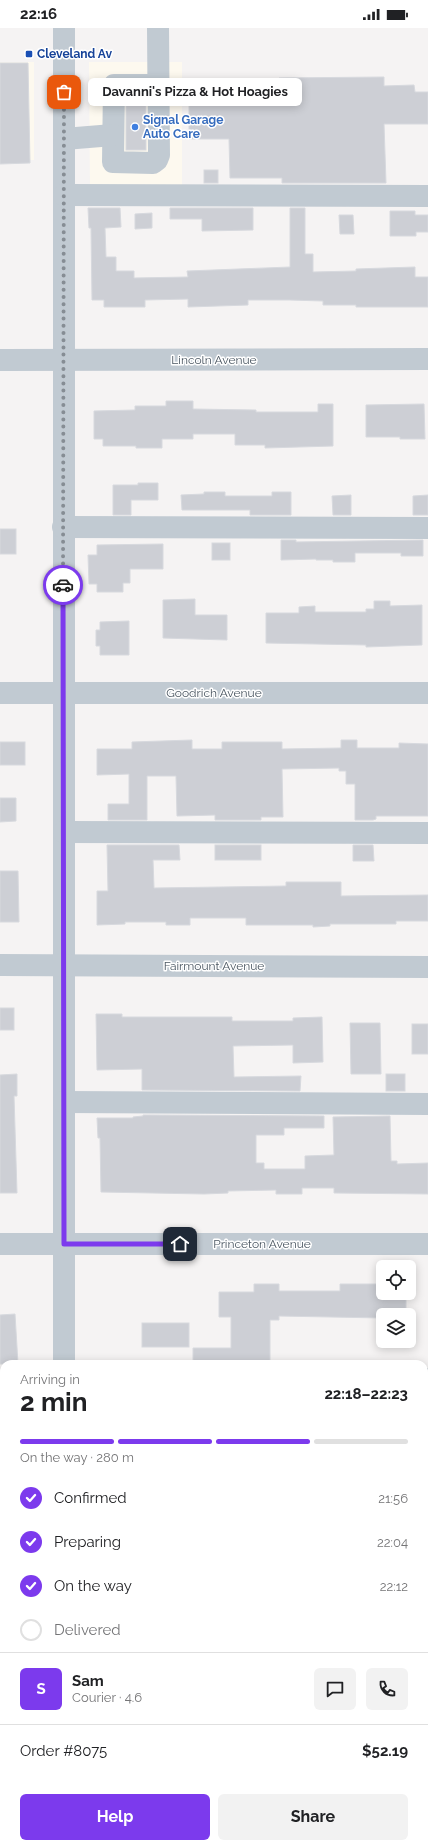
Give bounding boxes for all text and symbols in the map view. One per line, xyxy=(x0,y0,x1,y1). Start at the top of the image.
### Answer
text: 22:16 xyxy=(20,5,57,23)
place label: Cleveland Av xyxy=(37,47,112,61)
marker: Cleveland Av xyxy=(24,49,34,59)
pin xyxy=(47,75,81,109)
callout: Davanni's Pizza & Hot Hoagies xyxy=(88,78,302,106)
icon: bag xyxy=(53,81,75,103)
text: Davanni's Pizza & Hot Hoagies xyxy=(102,84,288,99)
place label: Signal Garage Auto Care xyxy=(143,113,223,141)
marker: Signal Garage Auto Care xyxy=(130,122,140,132)
street label: Lincoln Avenue xyxy=(171,353,257,367)
courier xyxy=(43,565,83,605)
icon: car xyxy=(52,574,74,596)
street label: Goodrich Avenue xyxy=(166,686,262,700)
street label: Fairmount Avenue xyxy=(164,959,264,973)
pin xyxy=(163,1227,197,1261)
icon: home xyxy=(169,1233,191,1255)
street label: Princeton Avenue xyxy=(213,1237,311,1251)
map controls xyxy=(376,1260,416,1348)
button: locate xyxy=(376,1260,416,1300)
button: layers xyxy=(376,1308,416,1348)
text: Arriving in xyxy=(20,1372,80,1387)
text: 22:18–22:23 xyxy=(324,1385,408,1403)
text: 2 min xyxy=(20,1387,87,1417)
text: On the way · 280 m xyxy=(20,1450,134,1465)
icon: check xyxy=(20,1487,42,1509)
text: Confirmed xyxy=(54,1489,127,1507)
text: 21:56 xyxy=(378,1491,408,1506)
icon: check xyxy=(20,1531,42,1553)
text: Preparing xyxy=(54,1533,121,1551)
text: 22:04 xyxy=(377,1535,408,1550)
icon: check xyxy=(20,1575,42,1597)
text: On the way xyxy=(54,1577,132,1595)
text: 22:12 xyxy=(380,1579,408,1594)
text: Delivered xyxy=(54,1621,121,1639)
button: chat xyxy=(314,1668,356,1710)
button: phone xyxy=(366,1668,408,1710)
text: Sam xyxy=(72,1672,104,1690)
text: S xyxy=(36,1680,46,1698)
text: Courier · 4.6 xyxy=(72,1690,142,1705)
text: Order #8075 xyxy=(20,1742,107,1760)
text: $52.19 xyxy=(362,1742,408,1760)
button: Help xyxy=(20,1794,210,1840)
button: Share xyxy=(218,1794,408,1840)

